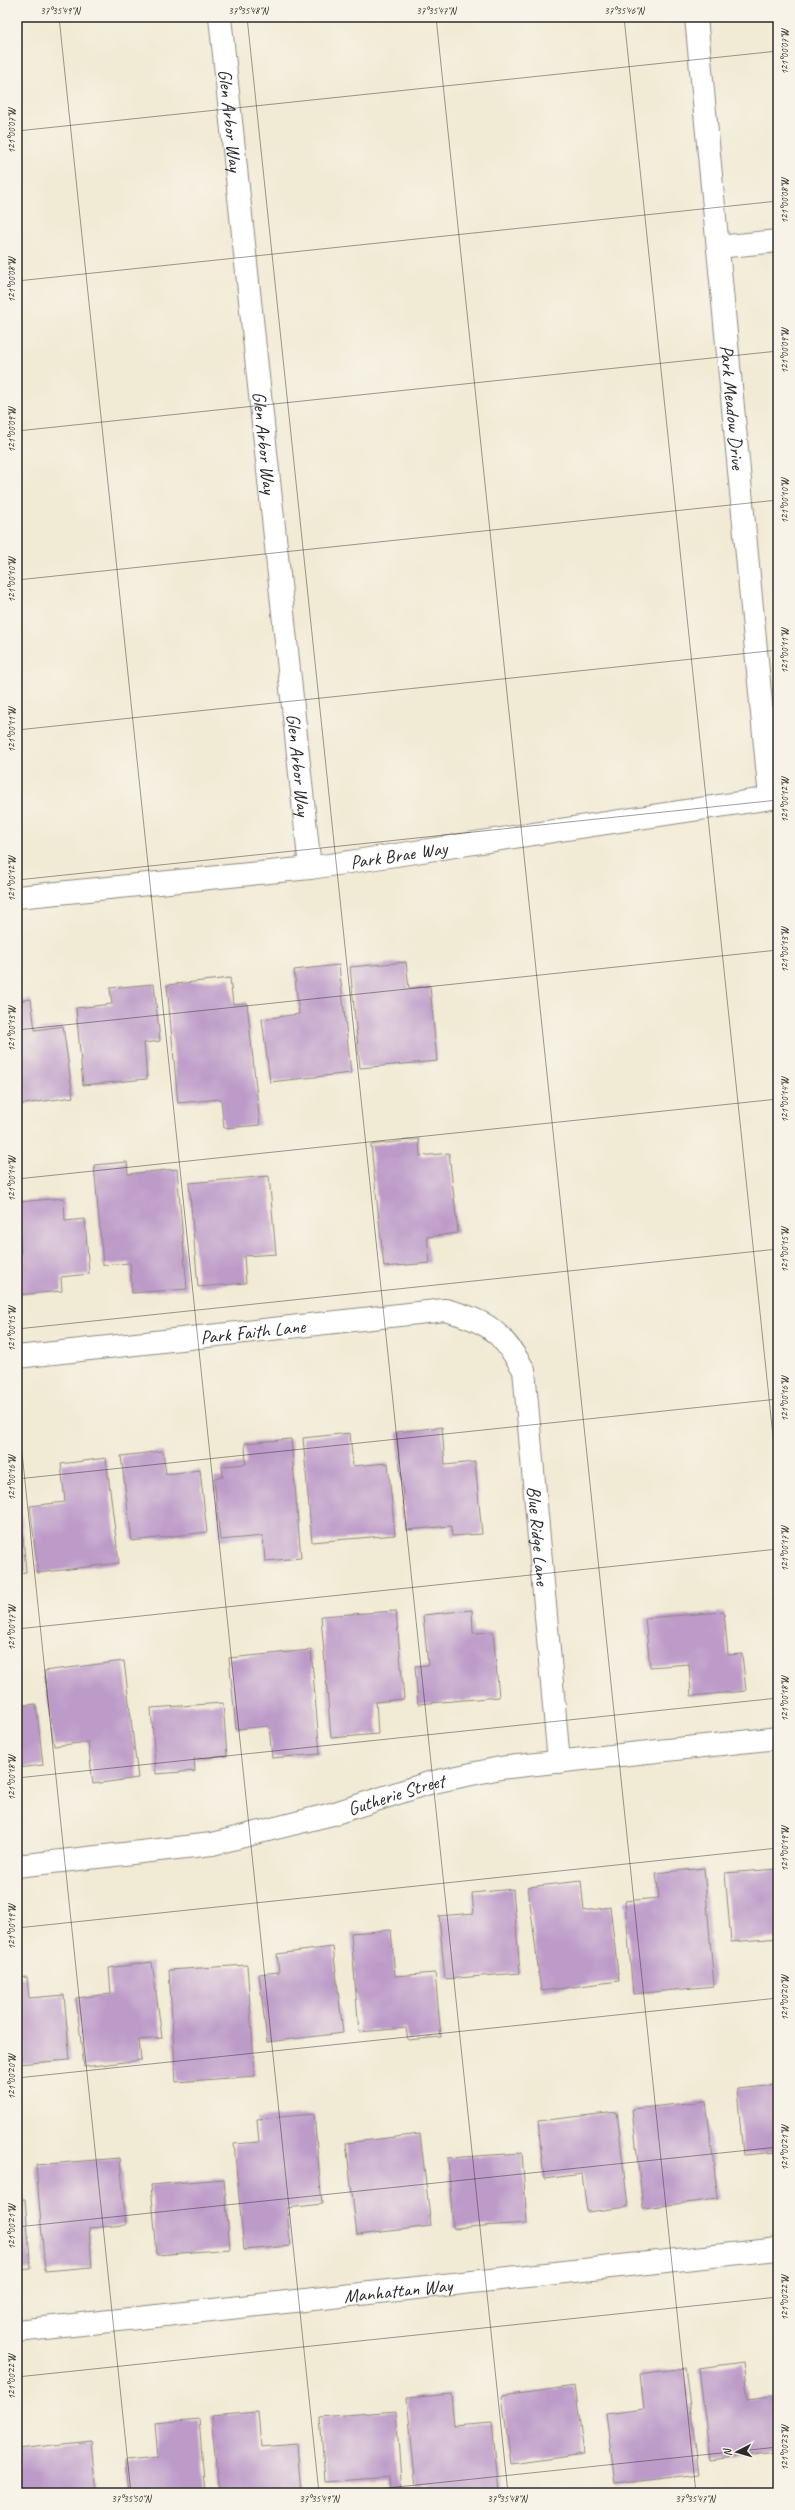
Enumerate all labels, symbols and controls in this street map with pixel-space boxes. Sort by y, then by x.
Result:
text: 37°35'49"N [40,4,82,17]
text: 37°35'48"N [228,4,270,17]
text: 37°35'47"N [416,4,458,17]
text: 37°35'46"N [604,4,646,17]
text: 121°00'07"W [778,28,791,75]
street label: Glen Arbor Way [213,68,247,174]
text: 121°00'07"W [5,107,18,154]
text: 121°00'08"W [778,177,791,224]
text: 121°00'08"W [5,256,18,303]
text: 121°00'09"W [778,327,791,374]
street label: Park Meadow Drive [714,344,750,472]
street label: Glen Arbor Way [247,390,282,497]
text: 121°00'09"W [5,406,18,453]
text: 121°00'10"W [778,477,791,524]
text: 121°00'10"W [5,556,18,603]
text: 121°00'11"W [778,627,791,674]
text: 121°00'11"W [5,706,18,753]
street label: Glen Arbor Way [281,713,316,819]
text: 121°00'12"W [778,776,791,823]
street label: Park Brae Way [349,836,450,875]
text: 121°00'12"W [5,855,18,902]
text: 121°00'13"W [778,926,791,973]
text: 121°00'13"W [5,1005,18,1052]
text: 121°00'14"W [778,1076,791,1123]
text: 121°00'14"W [5,1155,18,1202]
text: 121°00'15"W [778,1226,791,1273]
text: 121°00'15"W [5,1305,18,1352]
street label: Park Faith Lane [199,1314,308,1350]
text: 121°00'16"W [778,1375,791,1422]
text: 121°00'16"W [5,1454,18,1501]
street label: Blue Ridge Lane [521,1485,554,1588]
text: 121°00'17"W [778,1525,791,1572]
text: 121°00'17"W [5,1604,18,1651]
text: 121°00'18"W [778,1675,791,1722]
text: 121°00'18"W [5,1754,18,1801]
street label: Gutherie Street [345,1769,449,1821]
text: 121°00'19"W [778,1825,791,1872]
text: 121°00'19"W [5,1903,18,1950]
text: 121°00'20"W [778,1974,791,2021]
text: 121°00'20"W [5,2053,18,2100]
text: 121°00'21"W [778,2124,791,2171]
text: 121°00'21"W [5,2203,18,2250]
street label: Manhattan Way [342,2273,455,2309]
text: 121°00'22"W [778,2274,791,2321]
text: 121°00'22"W [5,2353,18,2400]
text: 121°00'23"W [778,2424,791,2471]
north arrow [717,2432,757,2472]
text: N [720,2447,734,2457]
text: 37°35'50"N [111,2492,153,2505]
text: 37°35'49"N [299,2492,341,2505]
text: 37°35'48"N [487,2492,529,2505]
text: 37°35'47"N [675,2492,717,2505]

